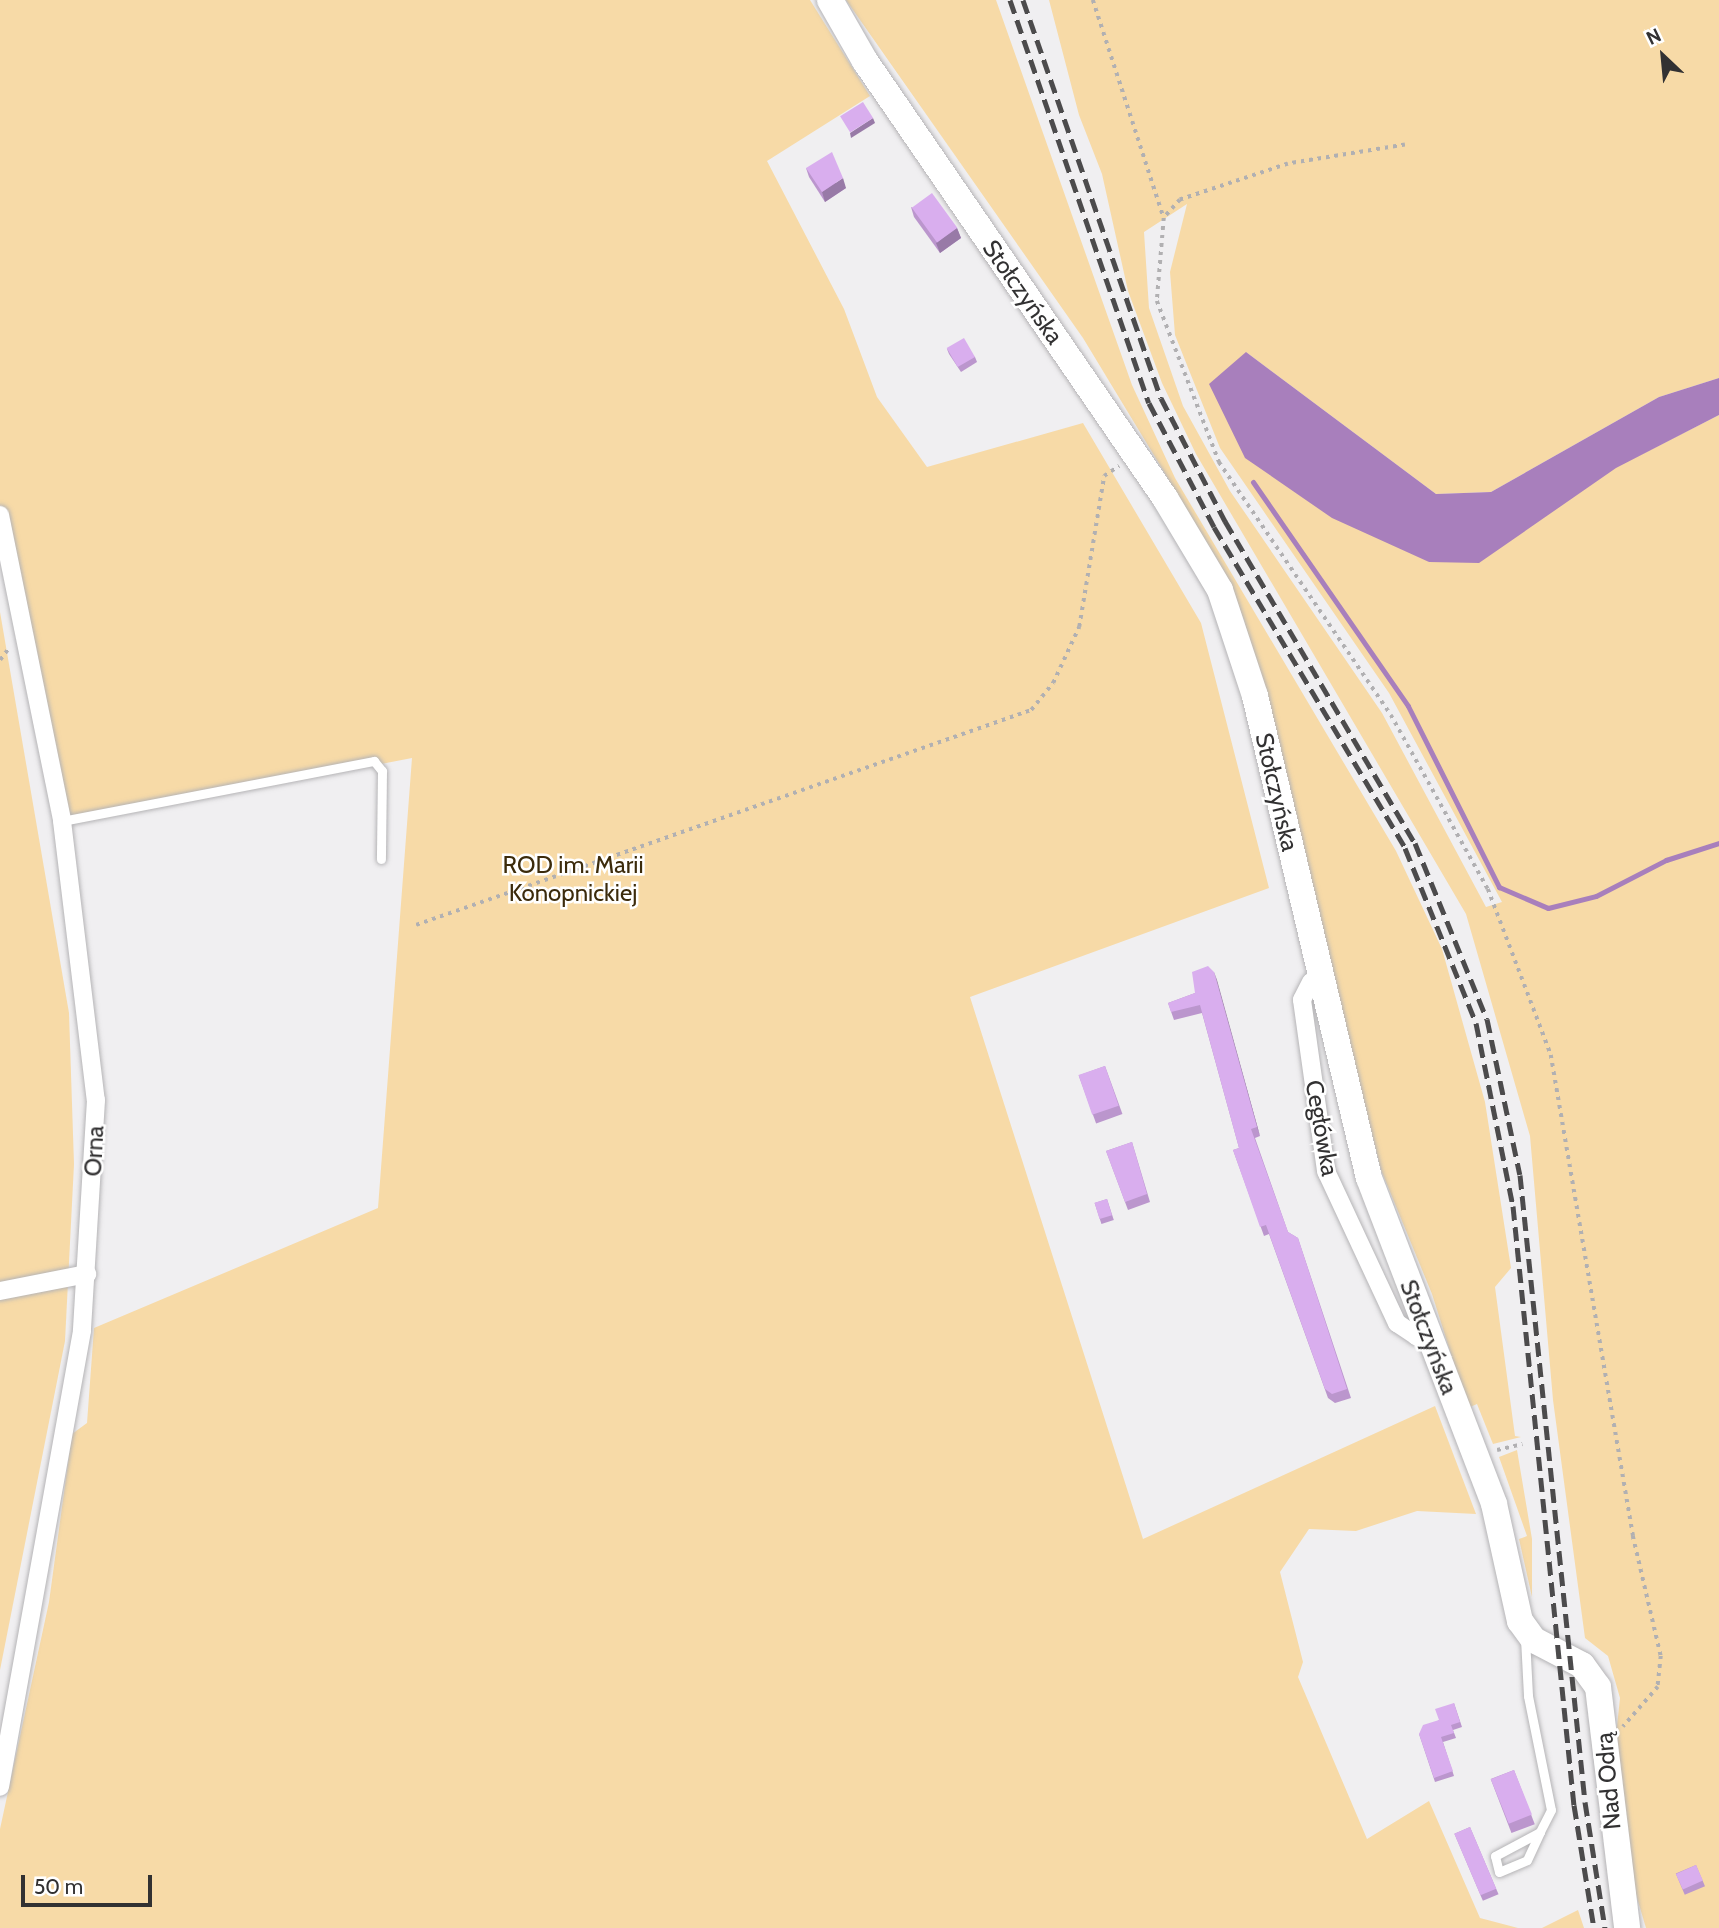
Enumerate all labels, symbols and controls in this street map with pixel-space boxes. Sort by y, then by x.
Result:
north arrow [1628,21,1698,91]
text: N [1642,23,1665,50]
street label: Stołczyńska [977,234,1069,350]
street label: Stołczyńska [1249,730,1305,854]
park label: ROD im. Marii Konopnickiej [503,851,643,907]
street label: Cegłówka [1299,1078,1345,1178]
street label: Orna [78,1125,110,1177]
street label: Stołczyńska [1394,1276,1464,1398]
street label: Nad Odrą [1589,1731,1627,1831]
scale bar [24,1862,156,1906]
text: 50 m [34,1874,83,1899]

